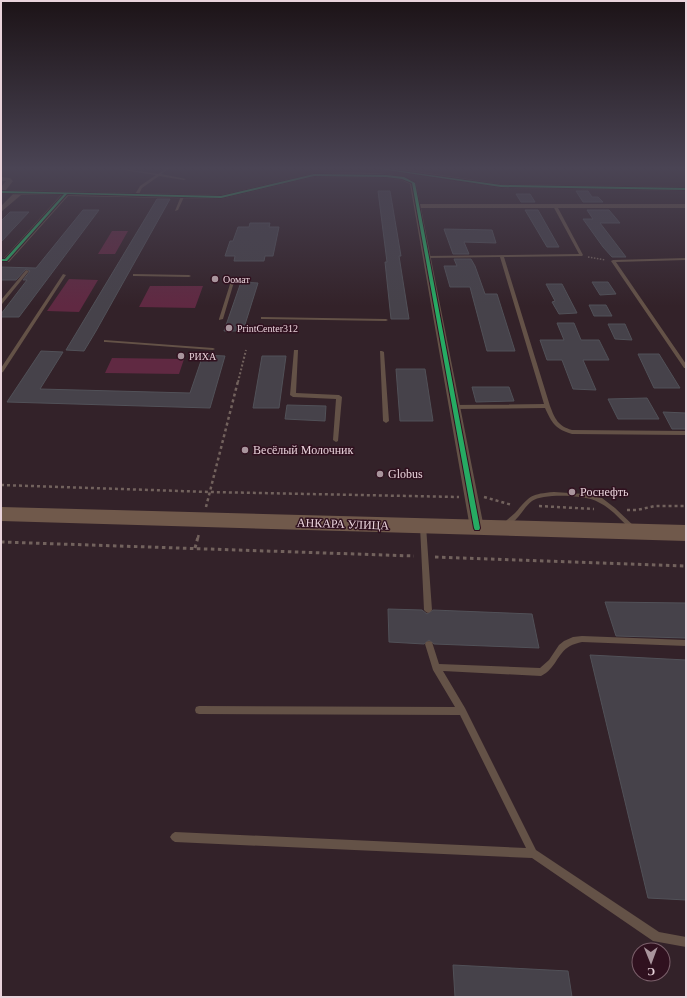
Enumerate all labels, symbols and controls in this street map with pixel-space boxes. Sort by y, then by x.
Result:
marker: Оомат [210,274,220,284]
place label: Оомат [223,274,250,285]
marker: PrintCenter312 [224,323,234,333]
place label: PrintCenter312 [237,323,298,334]
marker: РИХА [176,351,186,361]
place label: РИХА [189,351,217,362]
place label: Весёлый Молочник [253,443,354,457]
marker: Весёлый Молочник [240,445,250,455]
place label: Globus [388,467,423,481]
marker: Globus [375,469,385,479]
place label: Роснефть [580,485,629,499]
marker: Роснефть [567,487,577,497]
street label: АНКАРА УЛИЦА [297,515,390,533]
north arrow [631,942,671,982]
text: С [647,966,655,978]

